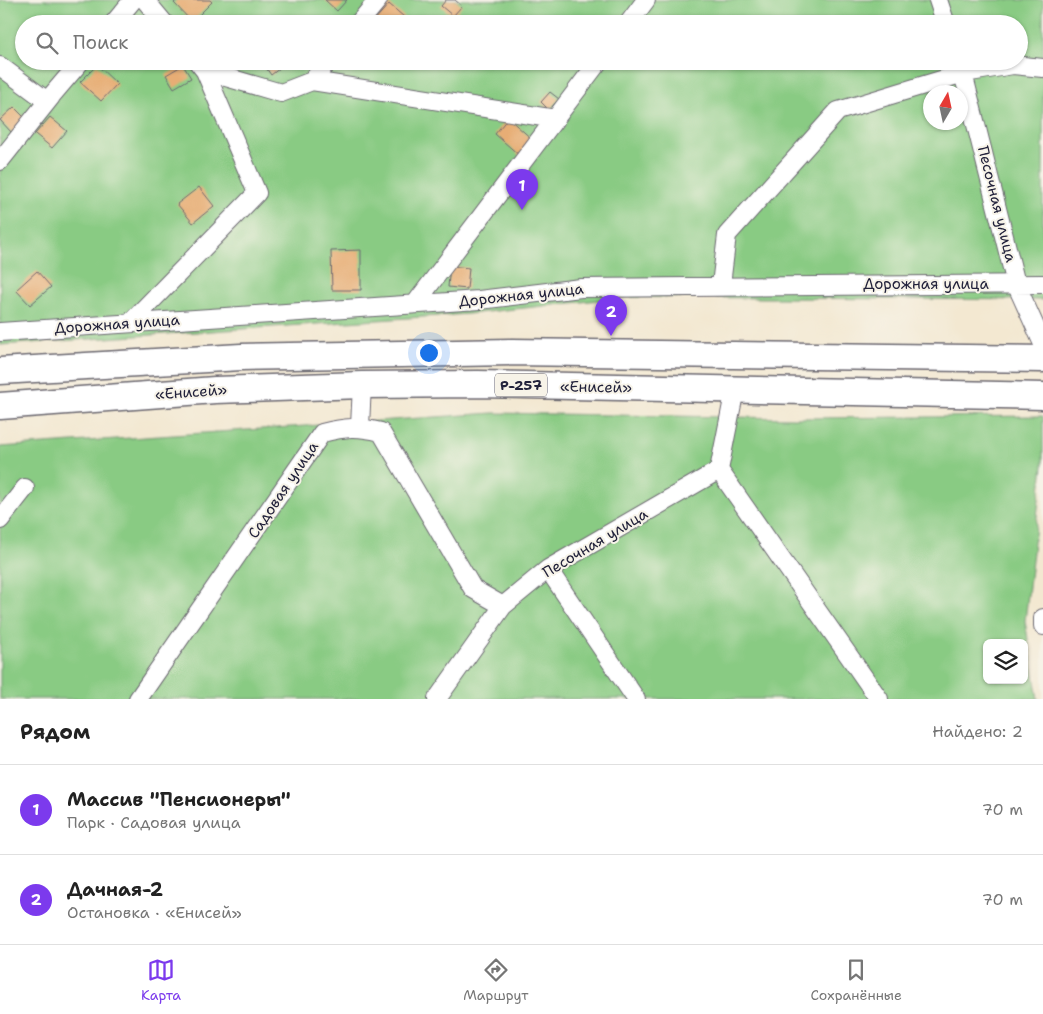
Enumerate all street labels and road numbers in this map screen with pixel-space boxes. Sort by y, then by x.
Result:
street label: Песочная улица [973,144,1021,265]
street label: Дорожная улица [863,274,989,294]
street label: Дорожная улица [458,278,585,312]
street label: Дорожная улица [54,310,181,338]
road number: Р-257 [495,374,547,396]
street label: «Енисей» [560,376,632,398]
street label: «Енисей» [155,380,227,404]
street label: Садовая улица [243,437,323,542]
street label: Песочная улица [539,503,652,582]

